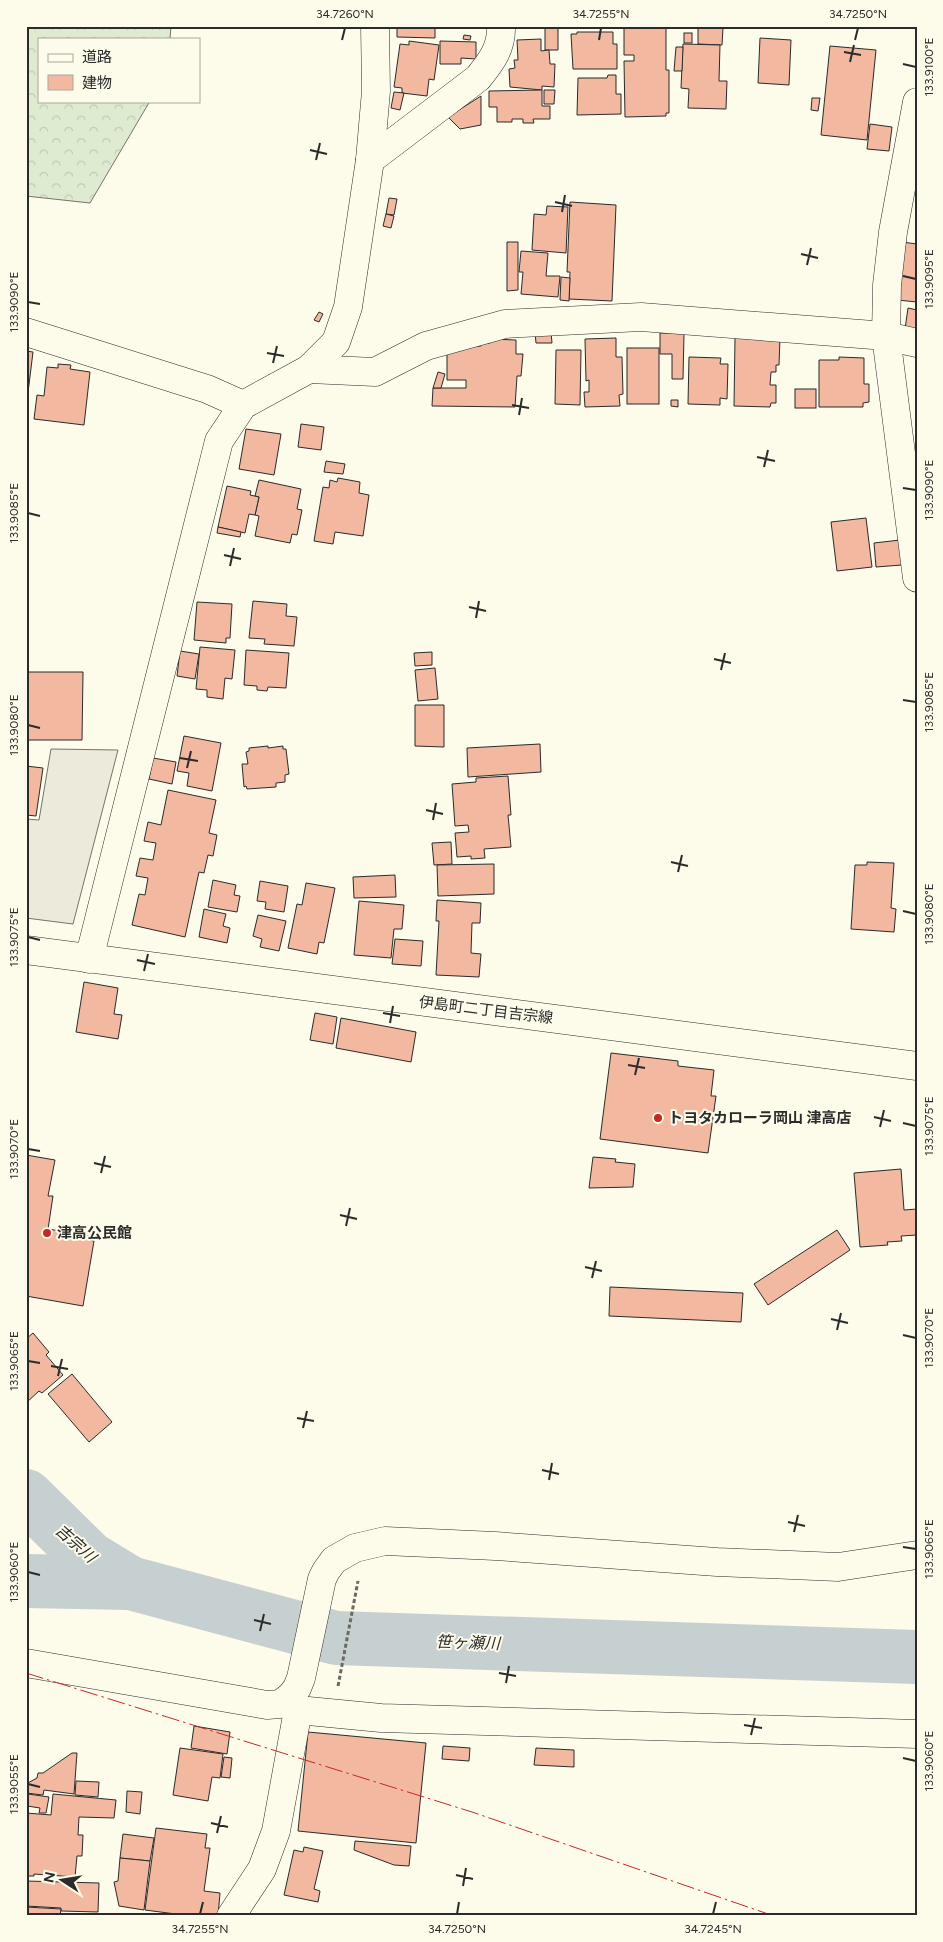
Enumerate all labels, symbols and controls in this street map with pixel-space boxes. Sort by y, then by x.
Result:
text: 34.7260°N [316,7,374,21]
text: 34.7255°N [572,7,630,21]
text: 34.7250°N [829,7,887,21]
text: 133.9100°E [922,37,936,97]
legend [38,38,200,102]
text: 道路 [82,48,112,66]
text: 建物 [82,74,112,92]
text: 133.9095°E [922,249,936,309]
text: 133.9090°E [7,271,21,333]
text: 133.9090°E [922,459,936,521]
text: 133.9085°E [7,483,21,543]
text: 133.9085°E [922,672,936,732]
text: 133.9080°E [7,694,21,756]
text: 133.9080°E [922,883,936,945]
text: 133.9075°E [7,907,21,967]
street label: 伊島町二丁目吉宗線 [418,993,554,1027]
text: 133.9075°E [922,1096,936,1156]
place label: トヨタカローラ岡山 津高店 [668,1109,852,1127]
marker: トヨタカローラ岡山 津高店 [652,1112,664,1124]
text: 133.9070°E [7,1119,21,1179]
place label: 津高公民館 [57,1224,132,1242]
marker: 津高公民館 [41,1227,53,1239]
text: 133.9070°E [922,1308,936,1368]
text: 133.9065°E [7,1331,21,1391]
text: 133.9065°E [922,1519,936,1579]
water label: 吉宗川 [51,1520,101,1568]
text: 133.9060°E [7,1541,21,1603]
water label: 笹ヶ瀬川 [436,1632,502,1653]
text: 133.9060°E [922,1730,936,1792]
text: 133.9055°E [7,1754,21,1814]
north arrow [38,1854,88,1904]
text: N [40,1870,59,1884]
text: 34.7255°N [171,1922,229,1936]
text: 34.7250°N [428,1922,486,1936]
text: 34.7245°N [684,1922,742,1936]

